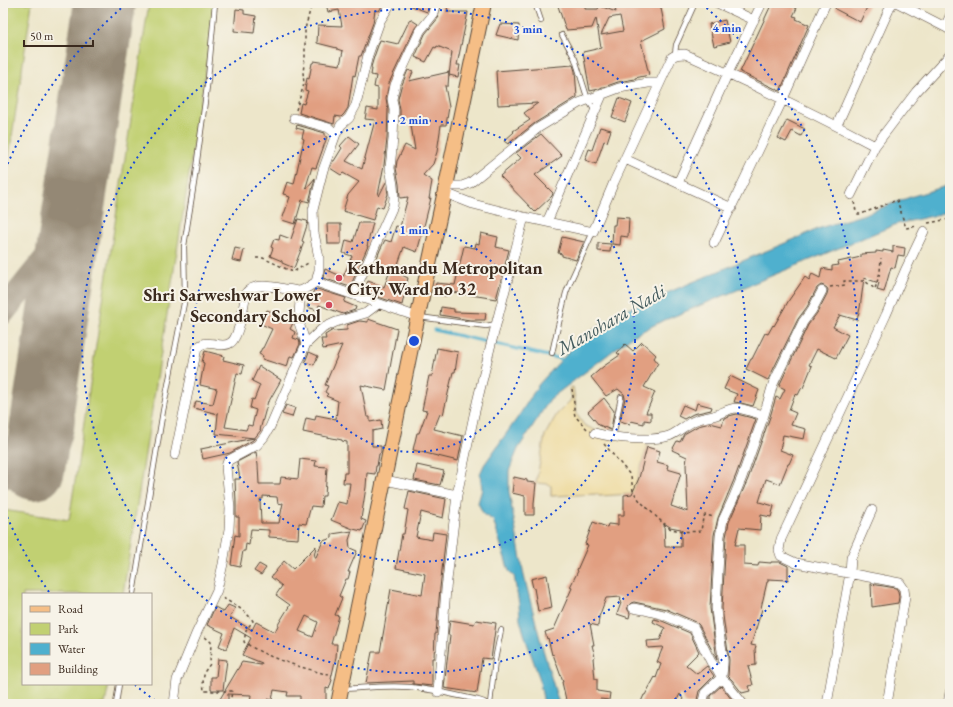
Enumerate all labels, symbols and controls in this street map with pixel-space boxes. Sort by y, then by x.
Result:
text: 4 min [712,20,742,36]
text: 3 min [513,21,543,37]
scale bar [24,22,93,48]
text: 50 m [30,28,54,44]
text: 2 min [399,112,429,128]
text: 1 min [399,222,429,238]
place label: Kathmandu Metropolitan City. Ward no 32 [347,256,543,300]
marker: Kathmandu Metropolitan City. Ward no 32 [334,273,344,283]
water label: Manohara Nadi [551,277,671,361]
place label: Shri Sarweshwar Lower Secondary School [143,283,322,327]
marker: Shri Sarweshwar Lower Secondary School [324,300,334,310]
centre of rings [407,334,421,348]
legend [22,593,152,685]
text: Road [58,601,84,617]
text: Park [58,621,79,637]
text: Water [58,641,85,657]
text: Building [58,661,99,677]

